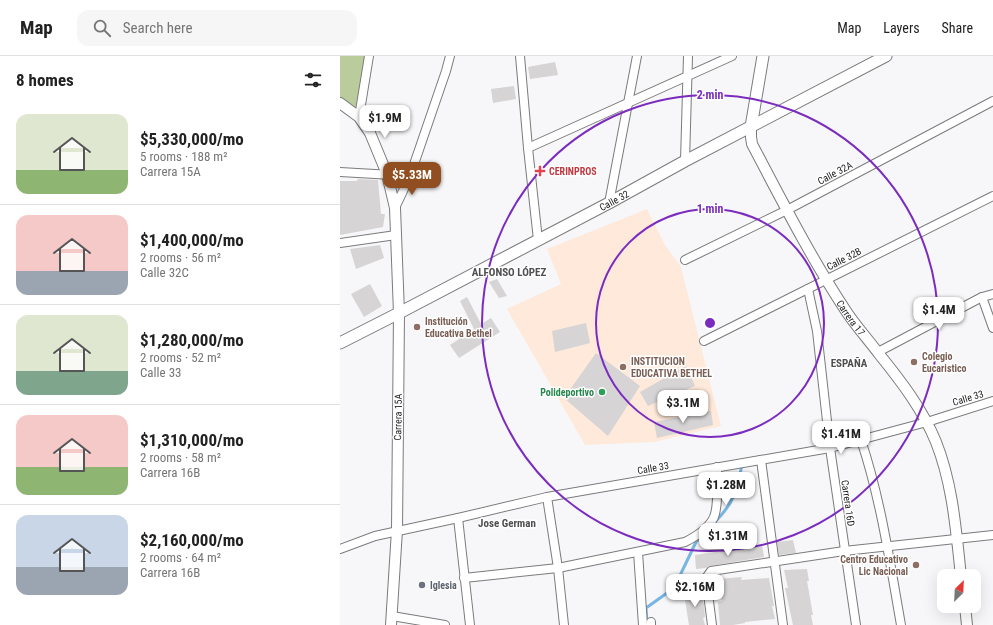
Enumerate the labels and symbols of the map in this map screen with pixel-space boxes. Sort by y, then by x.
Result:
text: 2 min [697,88,723,102]
pin: $1.9M [357,105,413,139]
street label: Calle 32A [816,159,854,187]
pin: $5.33M [379,162,445,196]
marker: CERINPROS [534,165,546,177]
place label: CERINPROS [549,166,597,177]
street label: Calle 32 [597,188,631,213]
text: 1 min [697,202,723,216]
street label: Calle 32B [825,246,863,272]
district label: ALFONSO LÓPEZ [472,266,546,279]
pin: $1.4M [911,297,967,331]
street label: Carrera 17 [835,298,867,337]
place label: Institución Educativa Bethel [425,316,492,339]
centre of rings [703,316,717,330]
marker: Institución Educativa Bethel [412,322,422,332]
place label: Colegio Eucaristico [922,351,967,374]
place label: INSTITUCION EDUCATIVA BETHEL [631,356,712,379]
district label: ESPAÑA [831,357,868,370]
marker: Colegio Eucaristico [909,357,919,367]
marker: INSTITUCION EDUCATIVA BETHEL [618,362,628,372]
place label: Polideportivo [540,387,594,398]
marker: Polideportivo [597,387,607,397]
street label: Calle 33 [951,388,985,408]
pin: $3.1M [655,390,711,424]
street label: Carrera 15A [392,393,404,440]
pin: $1.41M [808,421,874,455]
street label: Calle 33 [636,460,670,476]
pin: $1.28M [693,472,759,506]
street label: Carrera 16D [839,479,857,527]
district label: Jose German [478,517,536,530]
pin: $1.31M [695,523,761,557]
place label: Centro Educativo Lic Nacional [840,554,908,577]
marker: Centro Educativo Lic Nacional [911,560,921,570]
north arrow [937,569,981,613]
pin: $2.16M [662,574,728,608]
marker: Iglesia [417,580,427,590]
place label: Iglesia [430,580,457,591]

